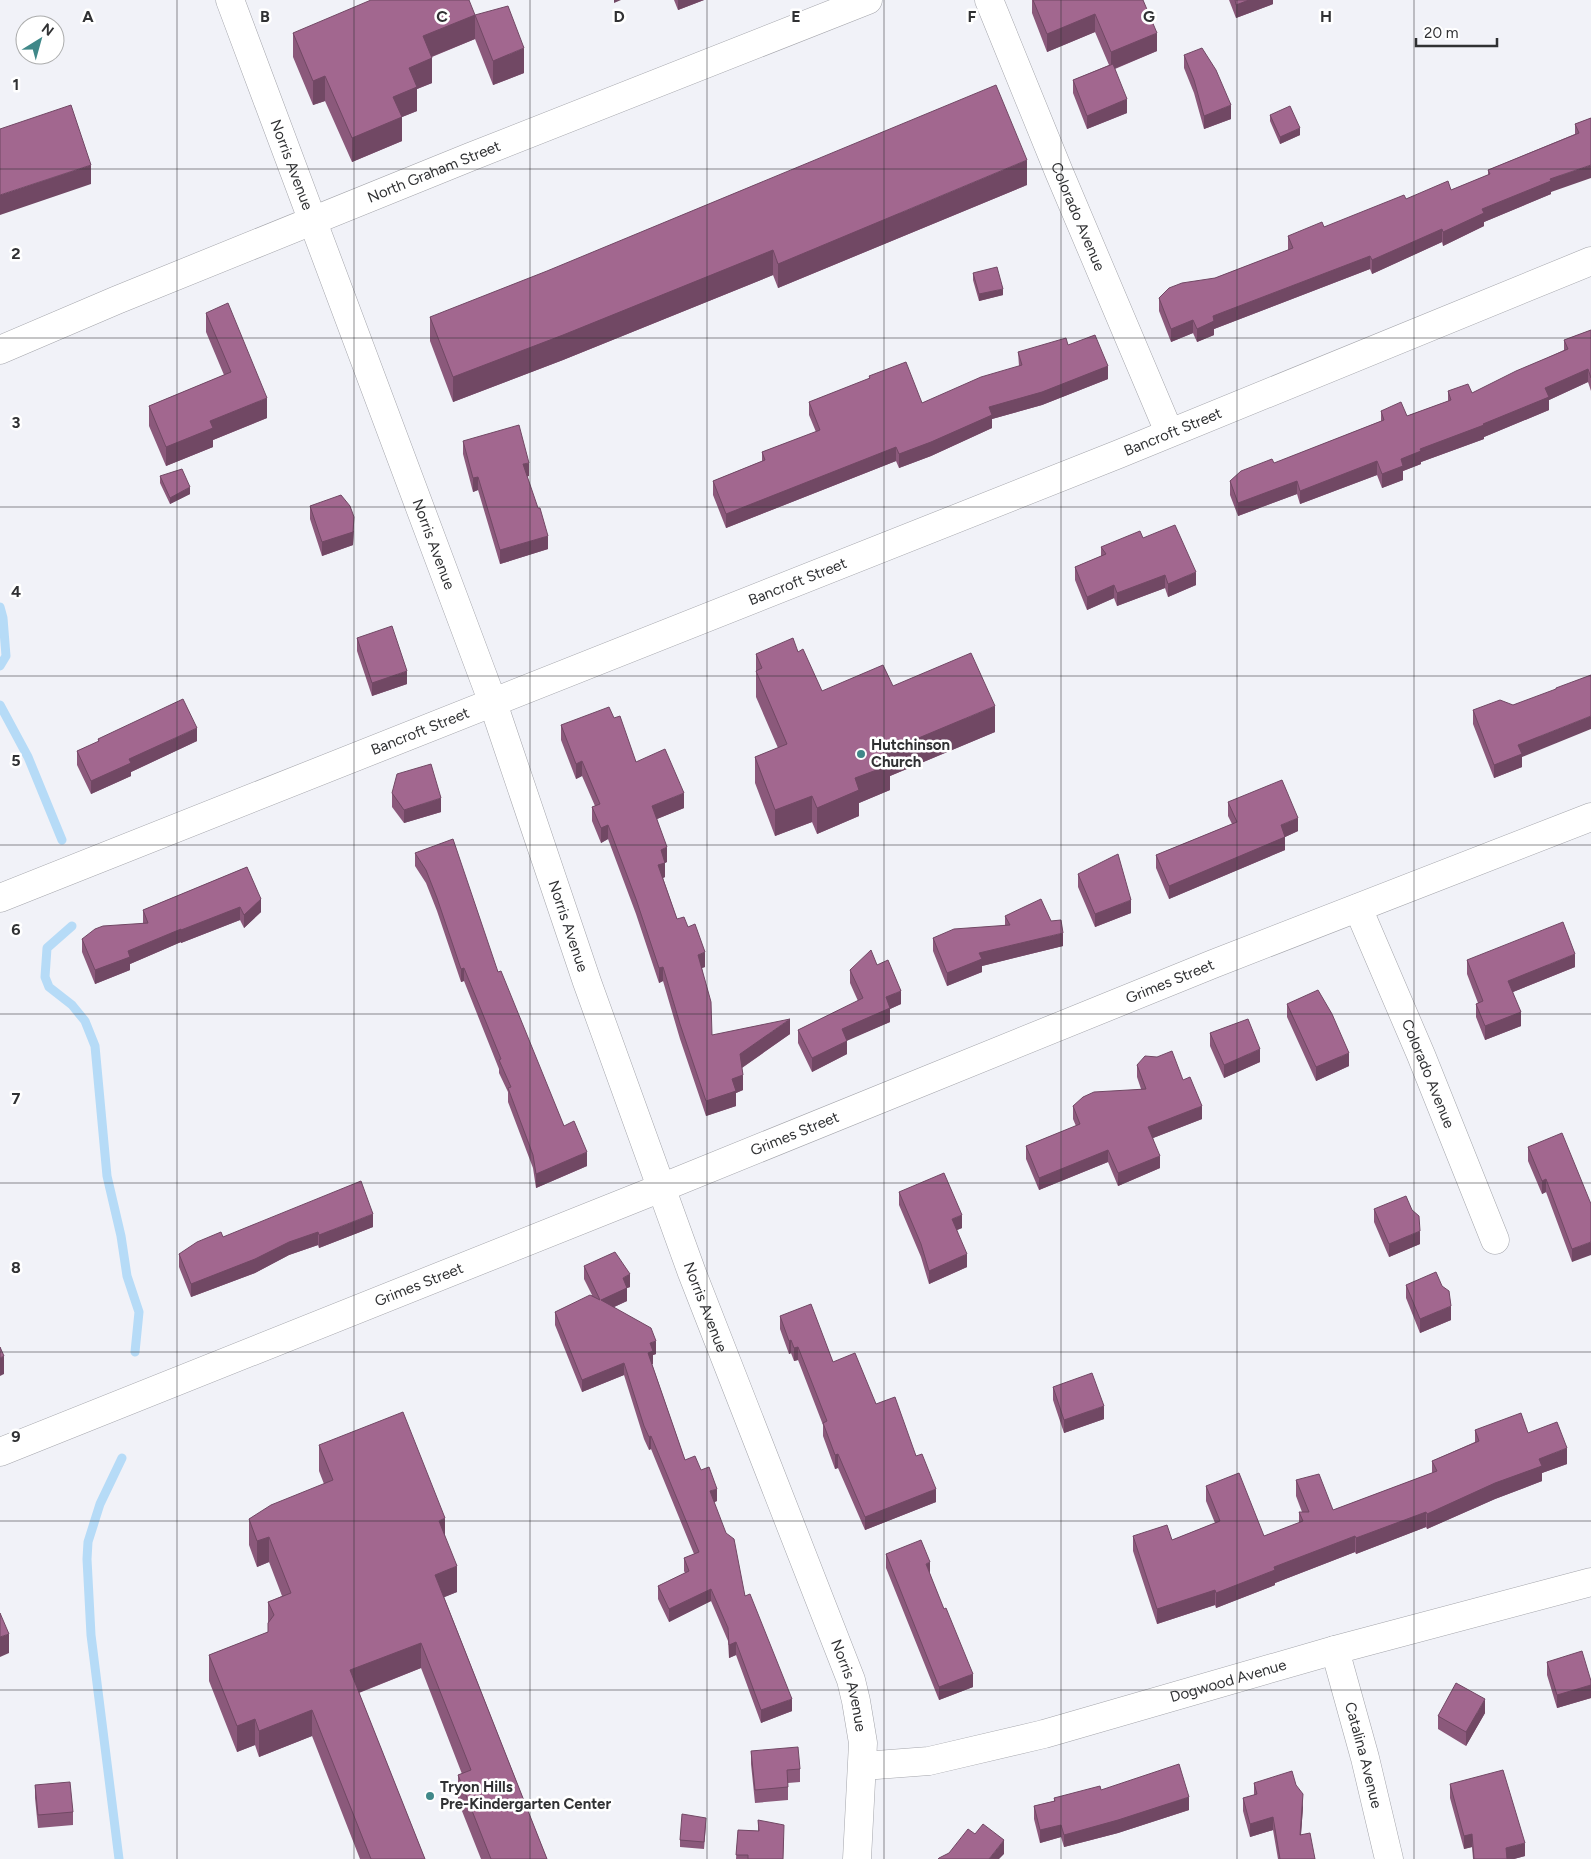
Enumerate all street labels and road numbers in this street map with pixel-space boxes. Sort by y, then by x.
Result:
street label: Norris Avenue [267,117,317,213]
street label: North Graham Street [365,137,503,207]
street label: Colorado Avenue [1047,159,1109,274]
street label: Bancroft Street [1121,404,1225,460]
street label: Norris Avenue [408,496,459,592]
street label: Bancroft Street [746,554,850,609]
street label: Bancroft Street [368,704,472,759]
street label: Norris Avenue [544,878,592,974]
street label: Grimes Street [1123,955,1217,1007]
street label: Colorado Avenue [1398,1016,1458,1131]
street label: Grimes Street [748,1108,842,1160]
street label: Grimes Street [372,1259,466,1310]
street label: Norris Avenue [680,1260,731,1355]
street label: Norris Avenue [827,1637,870,1733]
street label: Dogwood Avenue [1168,1656,1288,1706]
street label: Catalina Avenue [1341,1700,1386,1810]

